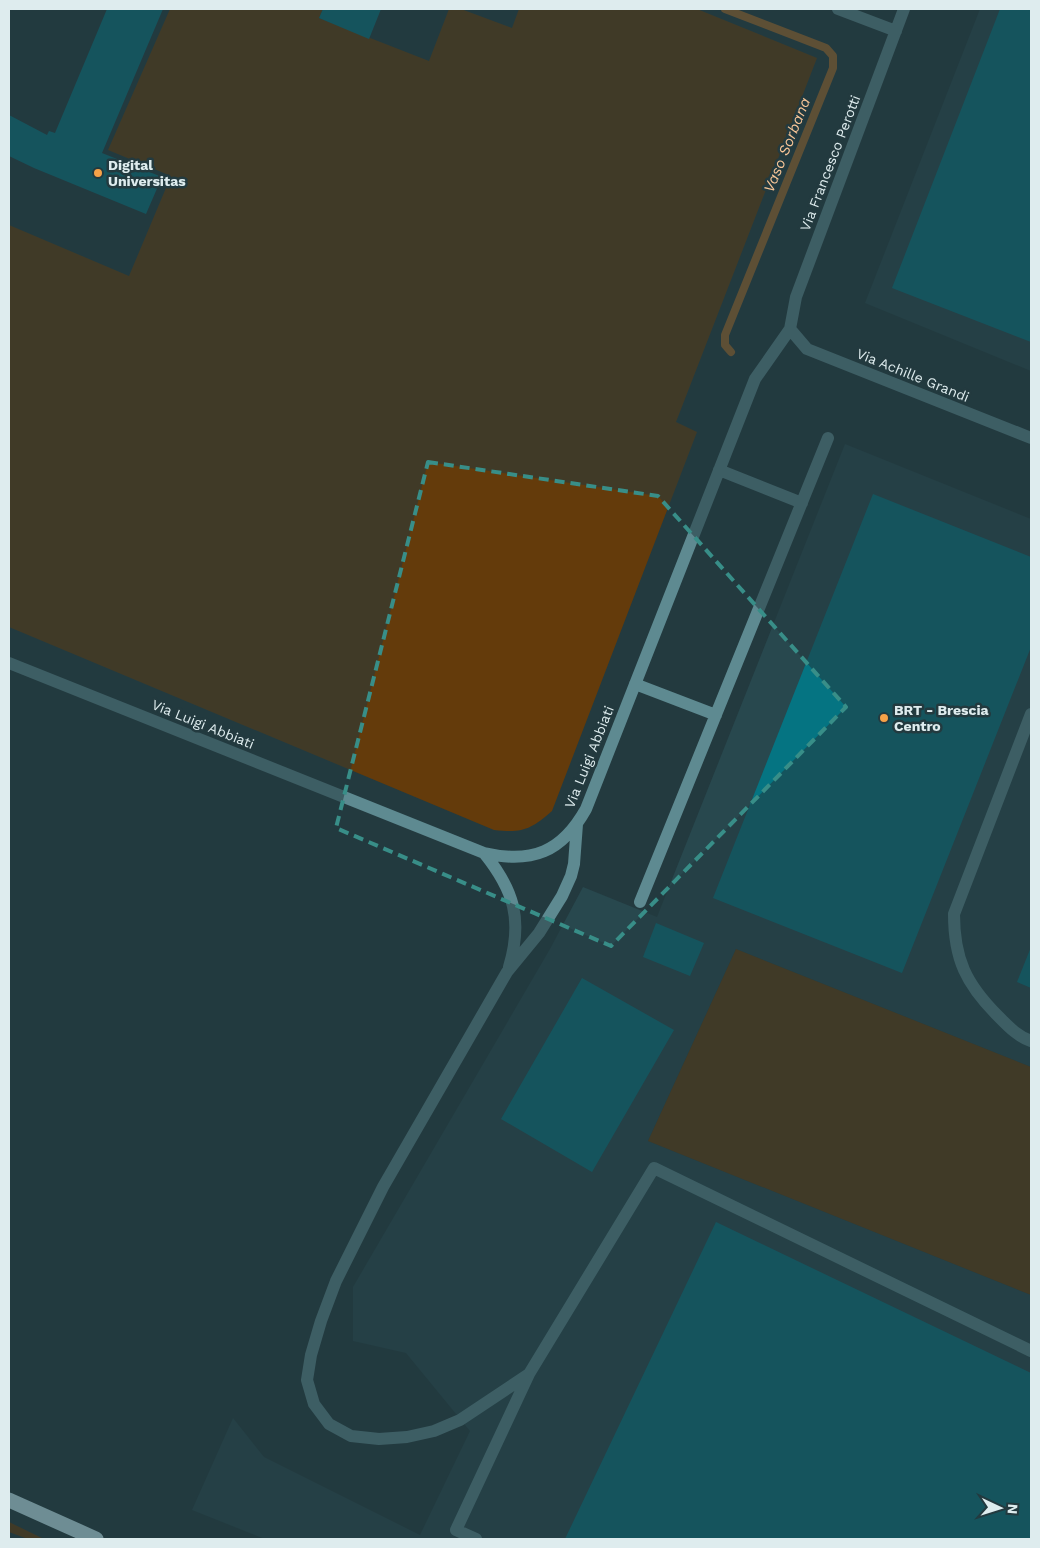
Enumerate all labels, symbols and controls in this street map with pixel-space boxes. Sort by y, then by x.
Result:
street label: Via Francesco Perotti [797,93,863,233]
water label: Vaso Sorbana [760,95,814,195]
place label: Digital Universitas [108,157,186,189]
marker: Digital Universitas [92,167,104,179]
street label: Via Achille Grandi [854,345,972,405]
street label: Via Luigi Abbiati [150,696,256,752]
place label: BRT - Brescia Centro [894,702,989,734]
street label: Via Luigi Abbiati [561,704,617,810]
marker: BRT - Brescia Centro [878,712,890,724]
north arrow [975,1483,1025,1533]
text: N [1005,1503,1021,1515]

